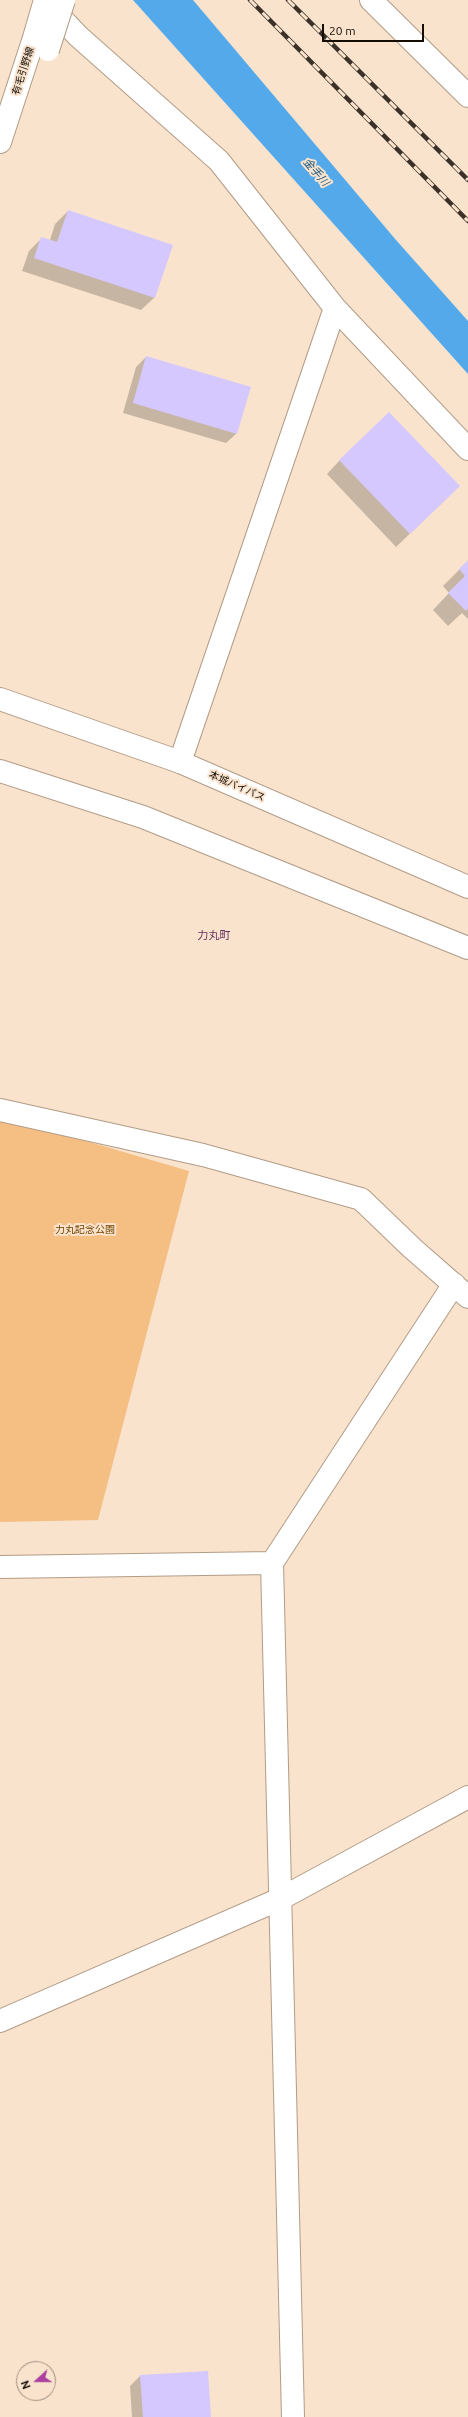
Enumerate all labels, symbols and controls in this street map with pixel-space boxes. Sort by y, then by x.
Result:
scale bar [324,16,426,42]
text: 20 m [329,24,356,37]
street label: 有毛引野線 [10,45,36,97]
water label: 金手川 [300,155,332,189]
street label: 本城バイパス [207,768,267,804]
district label: 力丸町 [198,928,230,942]
park label: 力丸記念公園 [55,1224,115,1236]
north arrow [16,2361,56,2401]
text: N [19,2379,33,2391]

